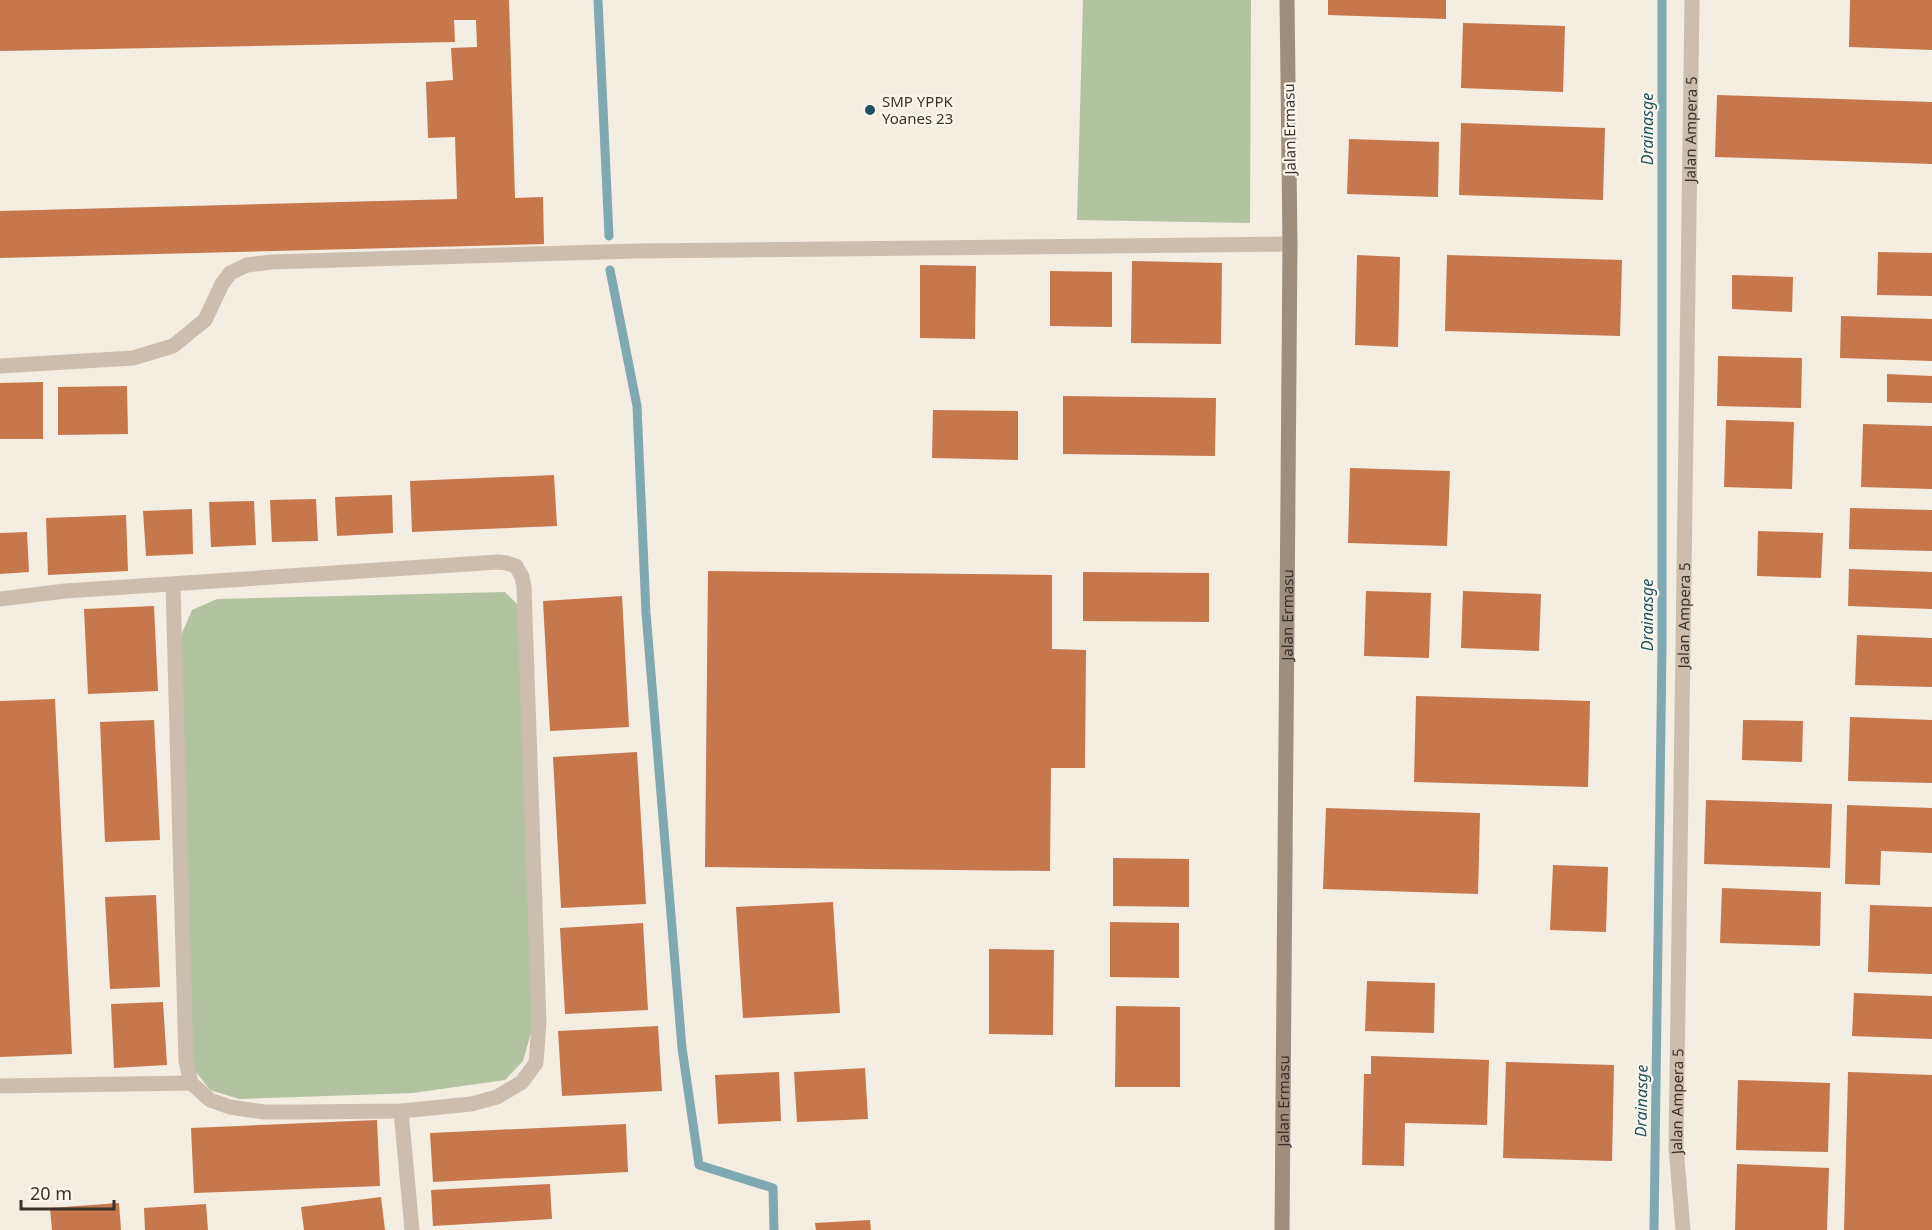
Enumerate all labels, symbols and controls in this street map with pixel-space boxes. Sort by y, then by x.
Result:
street label: Jalan Ampera 5 [1679,76,1701,185]
street label: Jalan Ermasu [1278,83,1300,177]
place label: SMP YPPK Yoanes 23 [882,91,953,128]
water label: Drainasge [1636,93,1658,165]
marker: SMP YPPK Yoanes 23 [863,103,877,117]
street label: Jalan Ampera 5 [1673,562,1694,671]
street label: Jalan Ermasu [1277,569,1297,663]
water label: Drainasge [1636,579,1658,651]
street label: Jalan Ampera 5 [1666,1048,1687,1157]
street label: Jalan Ermasu [1273,1055,1293,1149]
water label: Drainasge [1629,1065,1653,1137]
scale bar [21,1173,114,1211]
text: 20 m [30,1181,72,1205]

